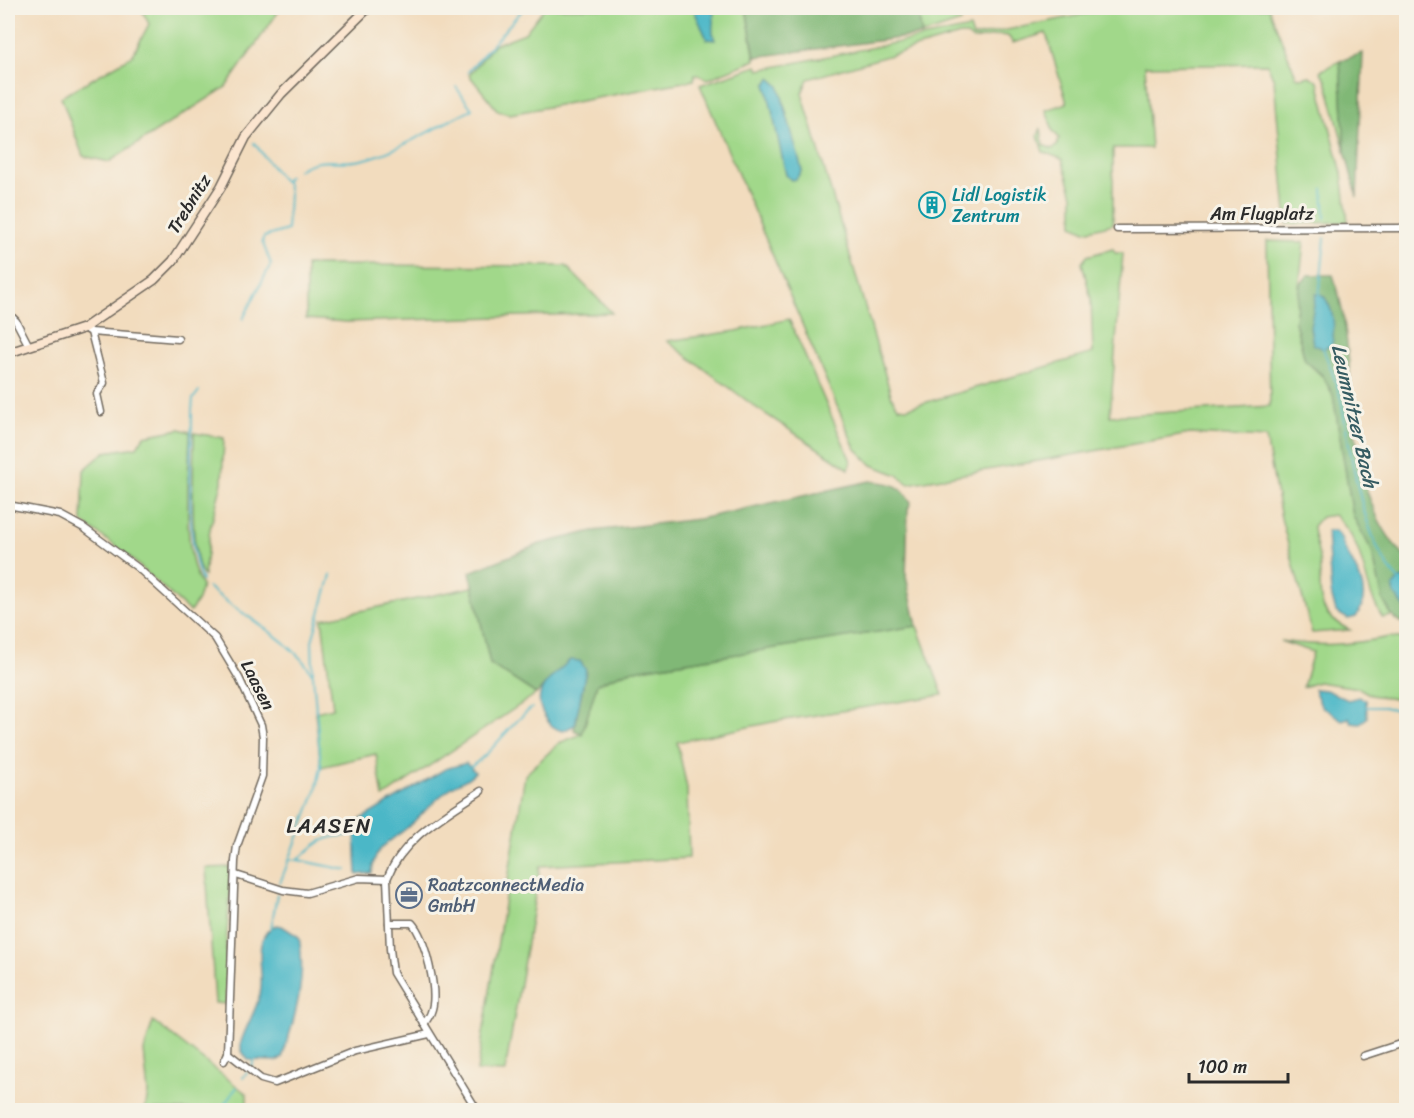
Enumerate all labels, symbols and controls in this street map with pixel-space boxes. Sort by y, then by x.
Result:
street label: Trebnitz [158,167,220,240]
place label: Lidl Logistik Zentrum [952,179,1047,232]
building icon: Lidl Logistik Zentrum [917,190,947,220]
street label: Am Flugplatz [1209,198,1314,230]
water label: Leumnitzer Bach [1321,341,1388,493]
street label: Laasen [232,654,284,716]
district label: LAASEN [286,807,372,845]
place label: RaatzconnectMedia GmbH [428,869,584,922]
office icon: RaatzconnectMedia GmbH [394,880,424,910]
scale bar [1189,1046,1288,1084]
text: 100 m [1198,1051,1247,1083]

